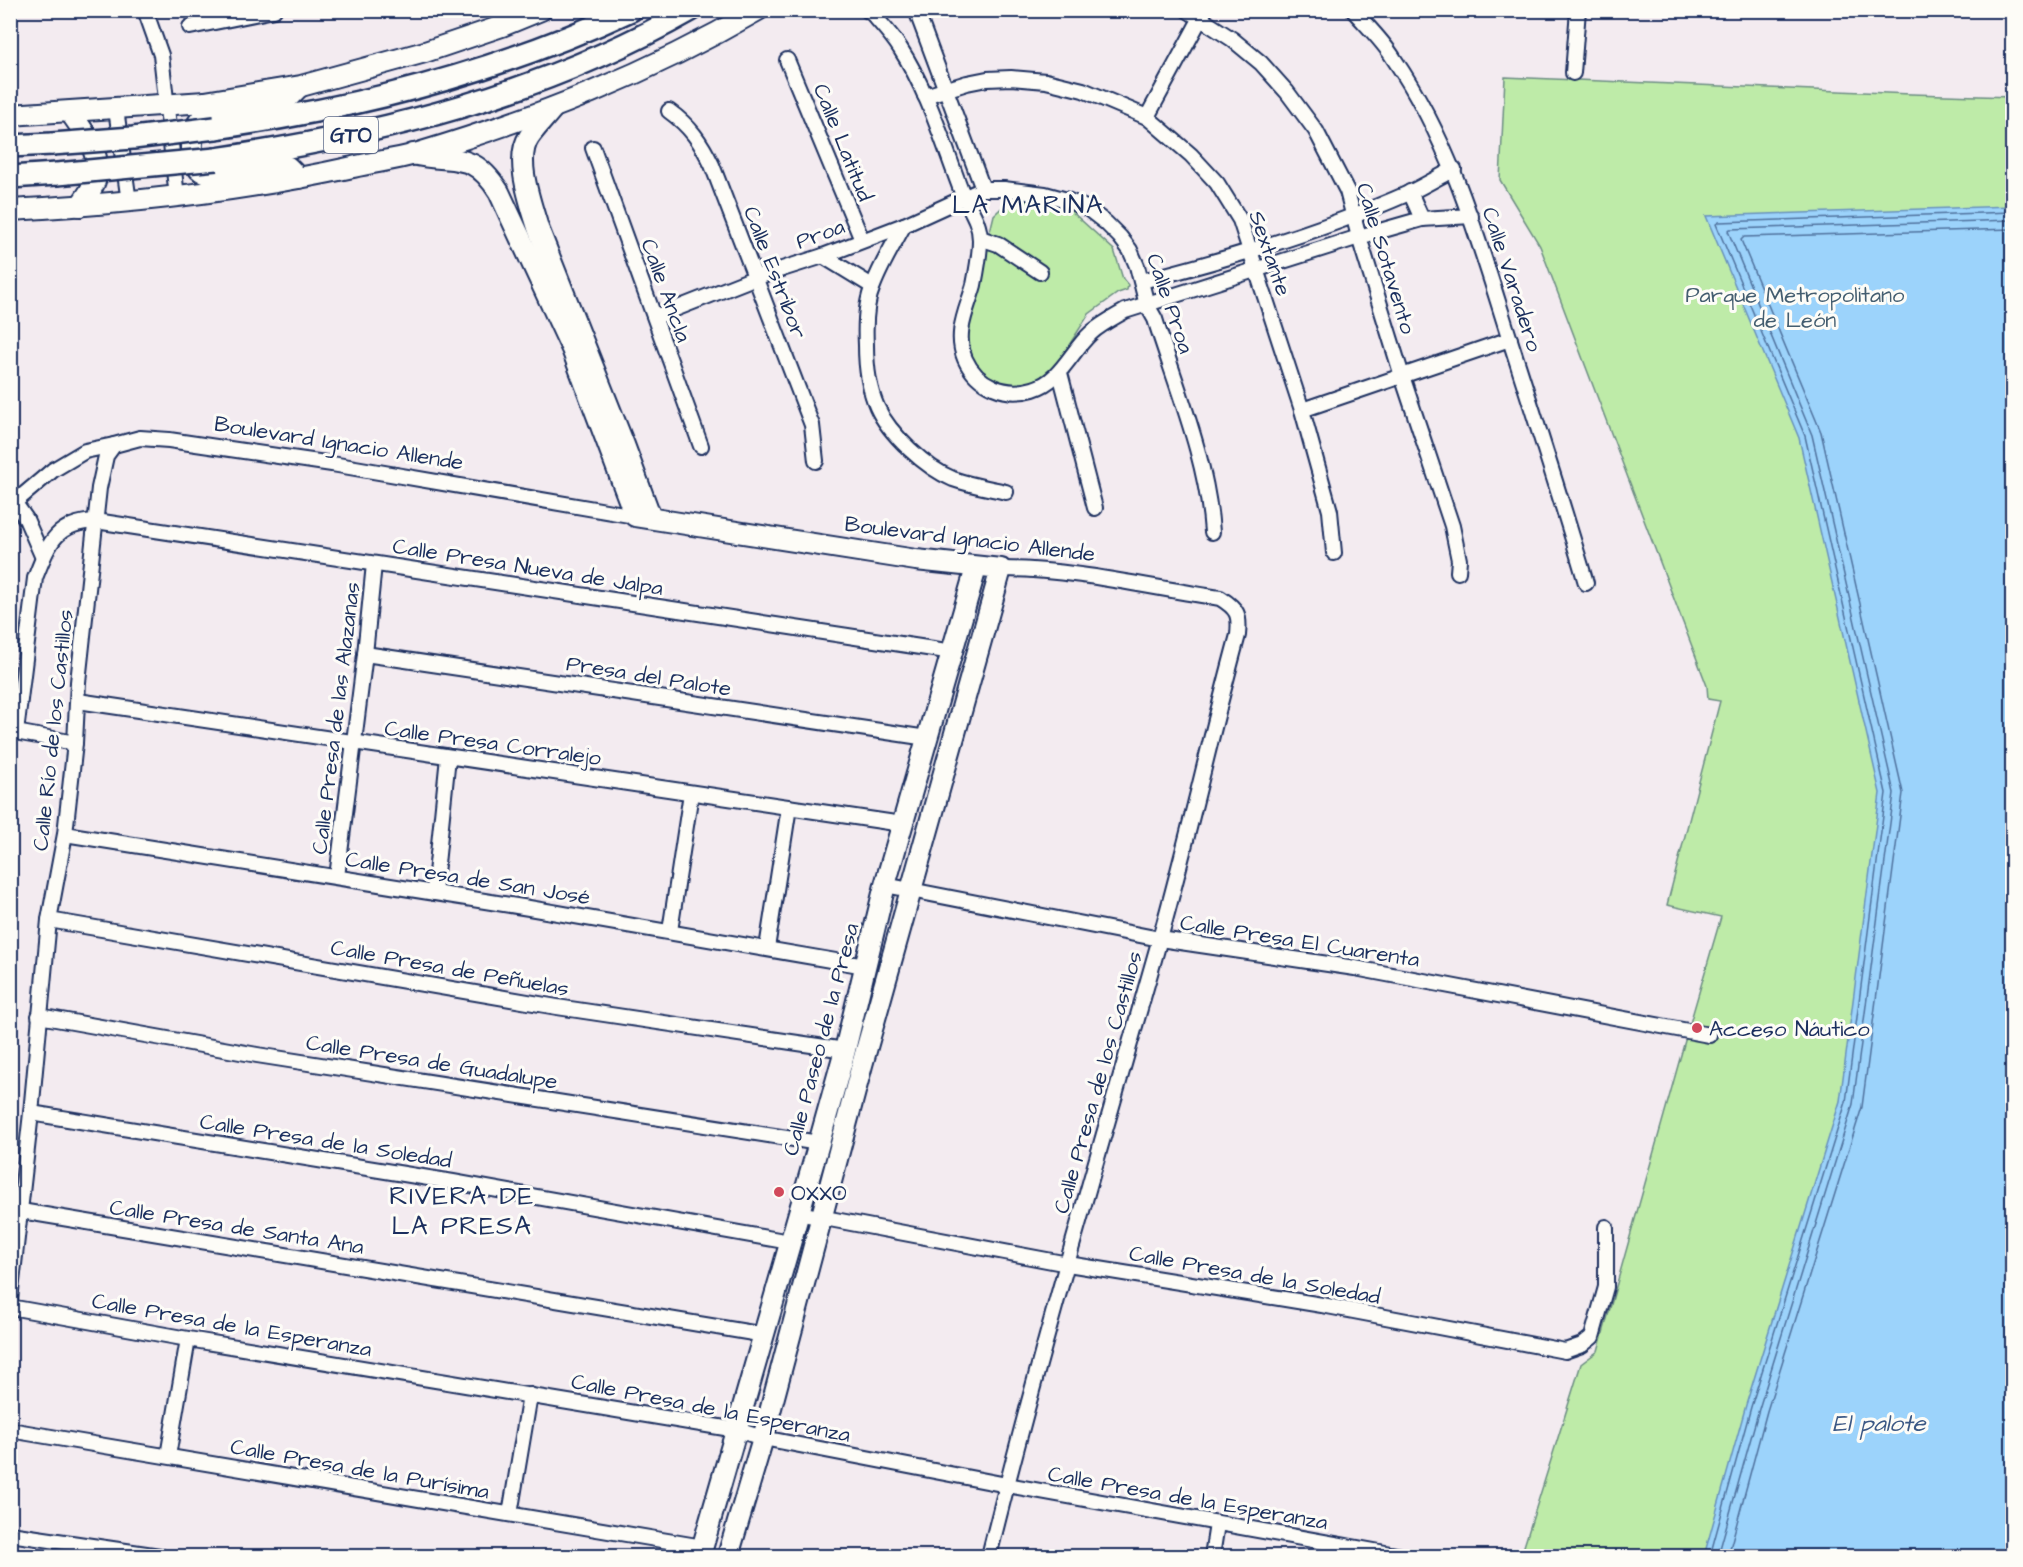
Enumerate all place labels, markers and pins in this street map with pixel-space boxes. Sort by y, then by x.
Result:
place label: Acceso Náutico [1709,1014,1870,1045]
marker: Acceso Náutico [1690,1021,1704,1035]
place label: OXXO [791,1178,847,1209]
marker: OXXO [772,1185,786,1199]

